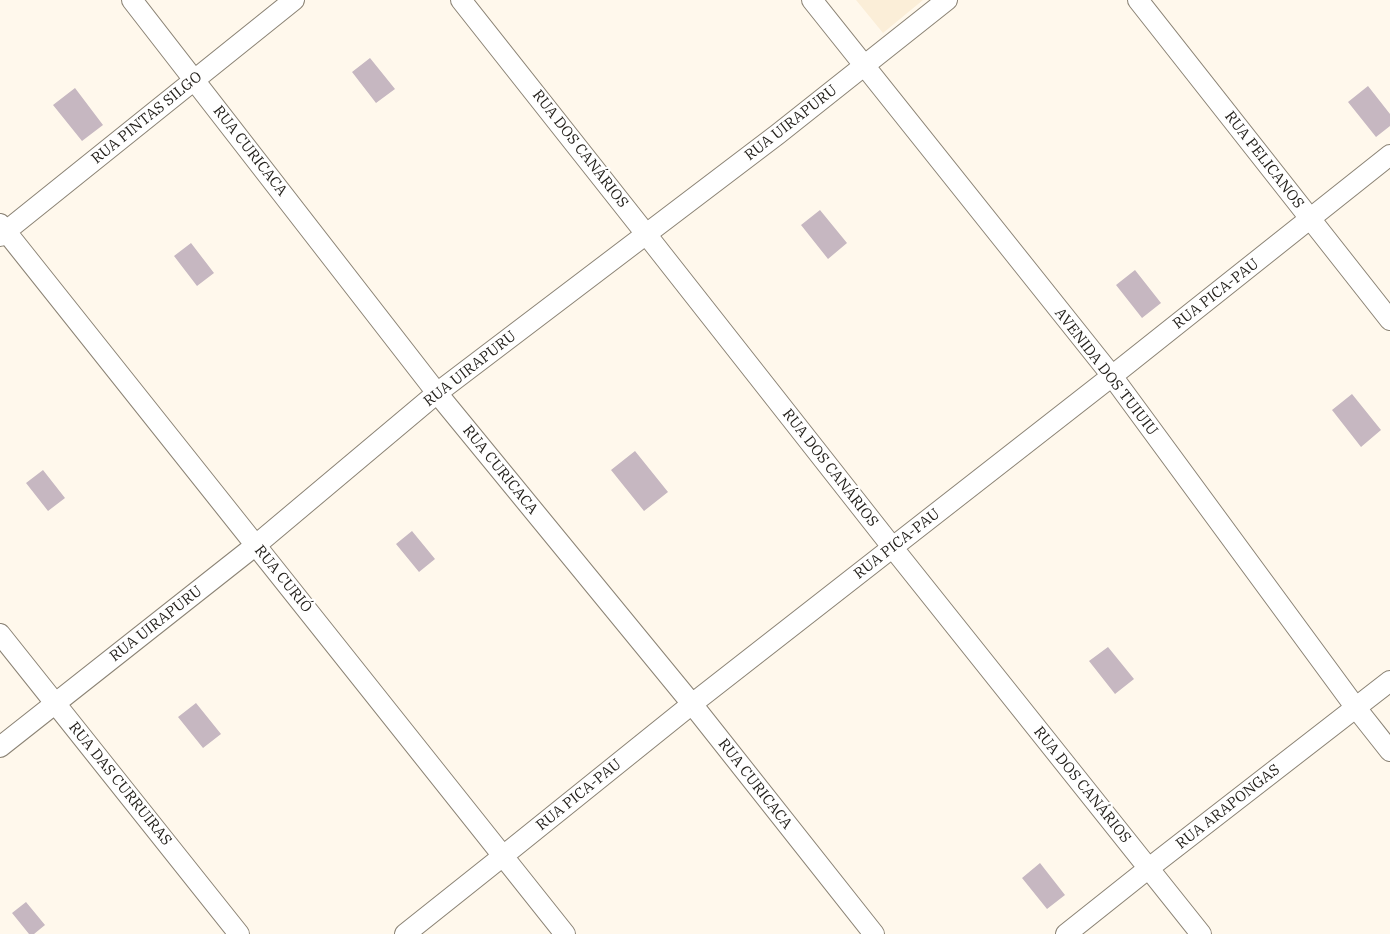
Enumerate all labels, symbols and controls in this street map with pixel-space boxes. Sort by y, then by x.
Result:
street label: RUA PINTAS SILGO [88,68,206,168]
street label: RUA UIRAPURU [741,81,841,165]
street label: RUA DOS CANÁRIOS [528,87,632,211]
street label: RUA CURICACA [209,102,291,200]
street label: RUA PELICANOS [1220,108,1308,212]
street label: RUA PICA-PAU [1170,255,1262,333]
street label: AVENIDA DOS TUIUIU [1051,305,1161,439]
street label: RUA UIRAPURU [420,327,520,411]
street label: RUA DOS CANÁRIOS [778,406,882,530]
street label: RUA CURICACA [459,422,541,518]
street label: RUA PICA-PAU [851,505,943,583]
street label: RUA CURIÓ [250,542,316,616]
street label: RUA UIRAPURU [106,582,206,666]
street label: RUA DAS CURRUIRAS [65,719,175,849]
street label: RUA DOS CANÁRIOS [1030,723,1134,847]
street label: RUA CURICACA [714,735,796,833]
street label: RUA PICA-PAU [533,755,625,835]
street label: RUA ARAPONGAS [1173,761,1283,853]

